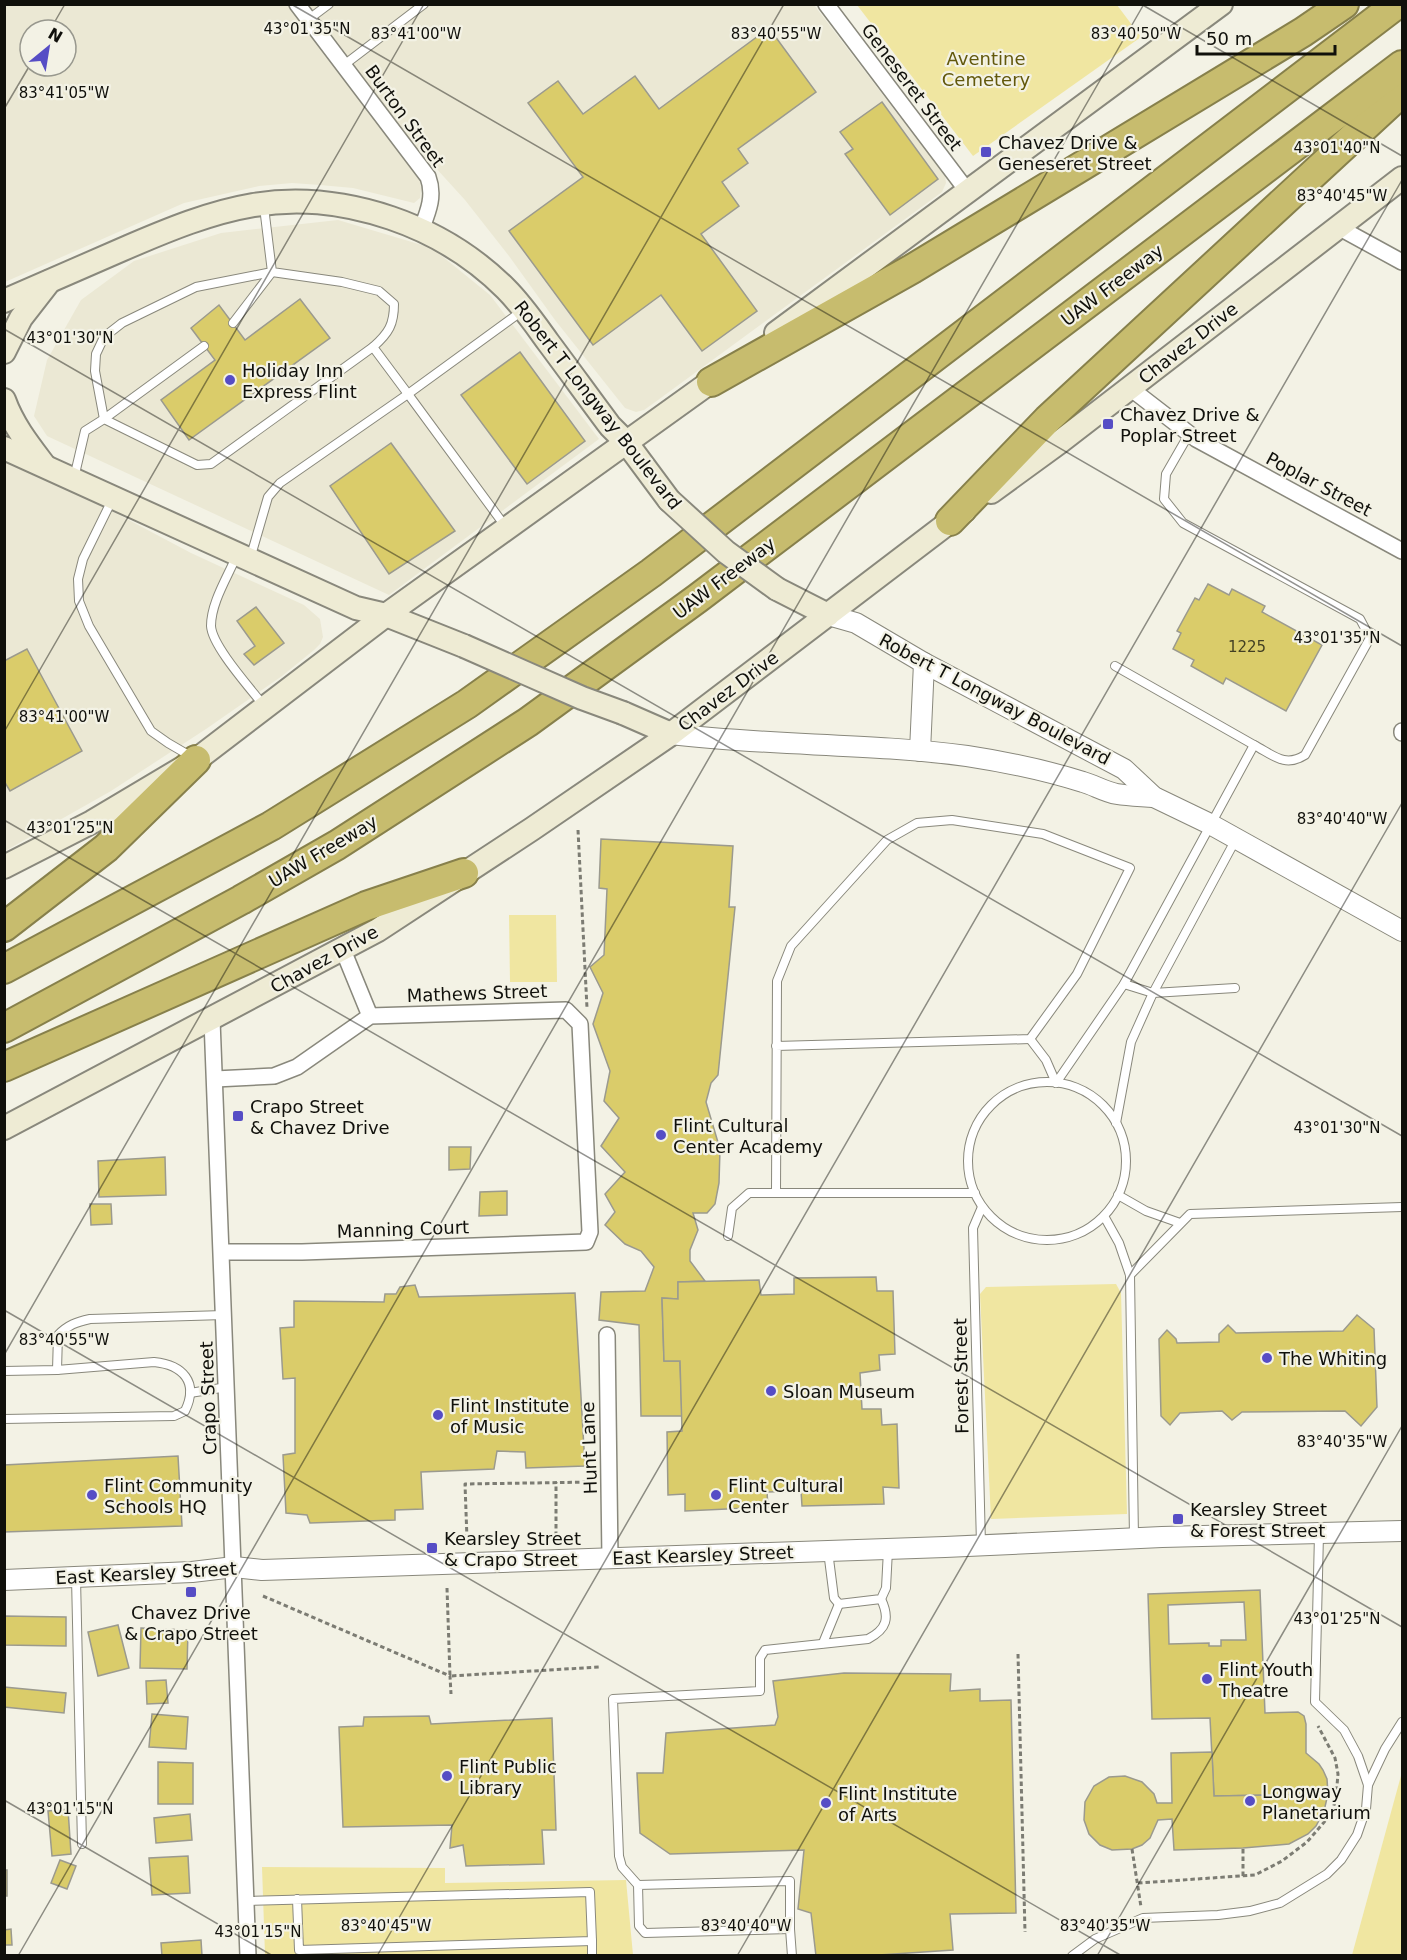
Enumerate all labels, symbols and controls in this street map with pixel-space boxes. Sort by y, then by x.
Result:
north arrow [18,18,78,78]
scale bar [1197,18,1335,56]
street label: Geneseret Street [857,19,967,155]
text: 43°01'35"N [263,20,351,38]
text: N [45,24,66,47]
text: 83°41'00"W [371,25,461,43]
text: 83°40'55"W [731,25,821,43]
text: 83°40'50"W [1091,25,1181,43]
text: 50 m [1206,28,1252,49]
park label: Aventine Cemetery [942,48,1031,90]
street label: Burton Street [361,61,449,171]
text: 83°41'05"W [19,84,109,102]
place label: Chavez Drive & Geneseret Street [998,132,1152,174]
text: 43°01'40"N [1293,139,1381,157]
marker: Chavez Drive & Geneseret Street [979,145,993,159]
text: 83°40'45"W [1297,187,1387,205]
street label: UAW Freeway [1057,240,1168,330]
street label: Robert T Longway Boulevard [510,297,686,513]
street label: Chavez Drive [1134,298,1242,388]
text: 43°01'30"N [26,329,114,347]
place label: Holiday Inn Express Flint [242,360,357,402]
marker: Holiday Inn Express Flint [223,373,237,387]
place label: Chavez Drive & Poplar Street [1120,404,1260,446]
marker: Chavez Drive & Poplar Street [1101,417,1115,431]
street label: Poplar Street [1263,447,1375,521]
street label: UAW Freeway [669,533,780,623]
street label: Robert T Longway Boulevard [876,629,1114,769]
text: 43°01'35"N [1293,629,1381,647]
house number: 1225 [1228,638,1266,656]
street label: Chavez Drive [674,647,782,735]
text: 83°41'00"W [19,708,109,726]
street label: UAW Freeway [265,810,381,892]
text: 83°40'40"W [1297,810,1387,828]
text: 43°01'25"N [26,819,114,837]
street label: Chavez Drive [266,921,382,997]
street label: Mathews Street [406,980,548,1006]
place label: Crapo Street & Chavez Drive [250,1096,390,1138]
marker: Crapo Street & Chavez Drive [231,1109,245,1123]
place label: Flint Cultural Center Academy [673,1115,823,1157]
text: 43°01'30"N [1293,1119,1381,1137]
marker: Flint Cultural Center Academy [654,1128,668,1142]
street label: Manning Court [336,1216,470,1242]
street label: Forest Street [949,1318,973,1434]
text: 83°40'55"W [19,1331,109,1349]
street label: Crapo Street [196,1341,220,1455]
place label: The Whiting [1278,1348,1387,1369]
marker: The Whiting [1260,1351,1274,1365]
place label: Sloan Museum [783,1381,915,1402]
marker: Sloan Museum [764,1384,778,1398]
place label: Flint Institute of Music [450,1395,569,1437]
street label: Hunt Lane [577,1401,601,1495]
marker: Flint Institute of Music [431,1408,445,1422]
text: 83°40'35"W [1297,1433,1387,1451]
place label: Flint Community Schools HQ [104,1475,253,1517]
place label: Flint Cultural Center [728,1475,843,1517]
marker: Flint Community Schools HQ [85,1488,99,1502]
marker: Flint Cultural Center [709,1488,723,1502]
place label: Kearsley Street & Forest Street [1190,1499,1327,1541]
marker: Kearsley Street & Forest Street [1171,1512,1185,1526]
place label: Kearsley Street & Crapo Street [444,1528,581,1570]
marker: Kearsley Street & Crapo Street [425,1541,439,1555]
street label: East Kearsley Street [612,1541,794,1569]
street label: East Kearsley Street [55,1558,237,1588]
marker: Chavez Drive & Crapo Street [184,1585,198,1599]
place label: Chavez Drive & Crapo Street [124,1602,258,1644]
text: 43°01'25"N [1293,1610,1381,1628]
place label: Flint Youth Theatre [1218,1659,1313,1701]
marker: Flint Youth Theatre [1200,1672,1214,1686]
place label: Flint Public Library [459,1756,557,1798]
marker: Flint Public Library [440,1769,454,1783]
place label: Longway Planetarium [1262,1781,1371,1823]
place label: Flint Institute of Arts [838,1783,957,1825]
marker: Longway Planetarium [1243,1794,1257,1808]
marker: Flint Institute of Arts [819,1796,833,1810]
text: 43°01'15"N [26,1800,114,1818]
text: 83°40'45"W [341,1917,431,1935]
text: 83°40'40"W [701,1917,791,1935]
text: 83°40'35"W [1060,1917,1150,1935]
text: 43°01'15"N [214,1923,302,1941]

